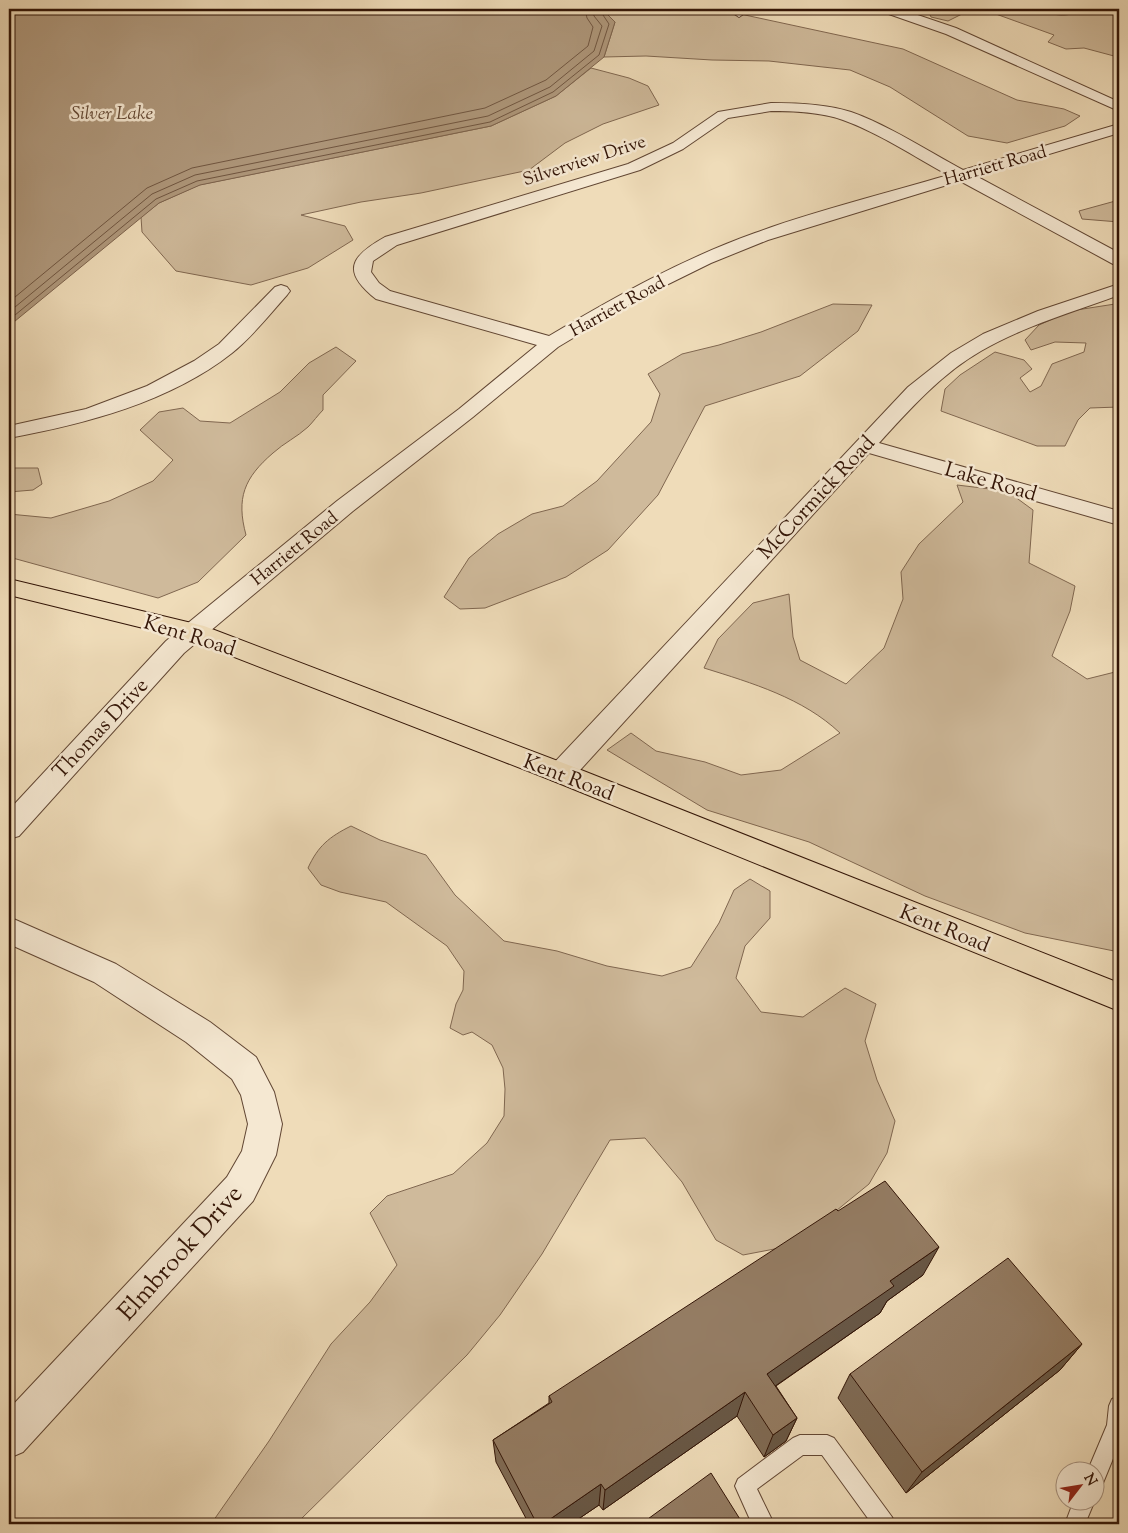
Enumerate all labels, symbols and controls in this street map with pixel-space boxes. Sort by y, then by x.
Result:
water label: Silver Lake [71,101,153,128]
street label: Silverview Drive [520,130,649,194]
street label: Harriett Road [941,140,1050,194]
street label: Harriett Road [565,271,671,345]
street label: McCormick Road [752,430,883,567]
street label: Lake Road [941,455,1040,510]
street label: Harriett Road [246,506,345,593]
street label: Kent Road [140,609,239,665]
street label: Thomas Drive [47,672,156,787]
street label: Kent Road [518,748,618,810]
street label: Kent Road [895,898,994,962]
street label: Elmbrook Drive [110,1178,252,1330]
north arrow [1056,1460,1106,1510]
text: N [1078,1470,1101,1490]

